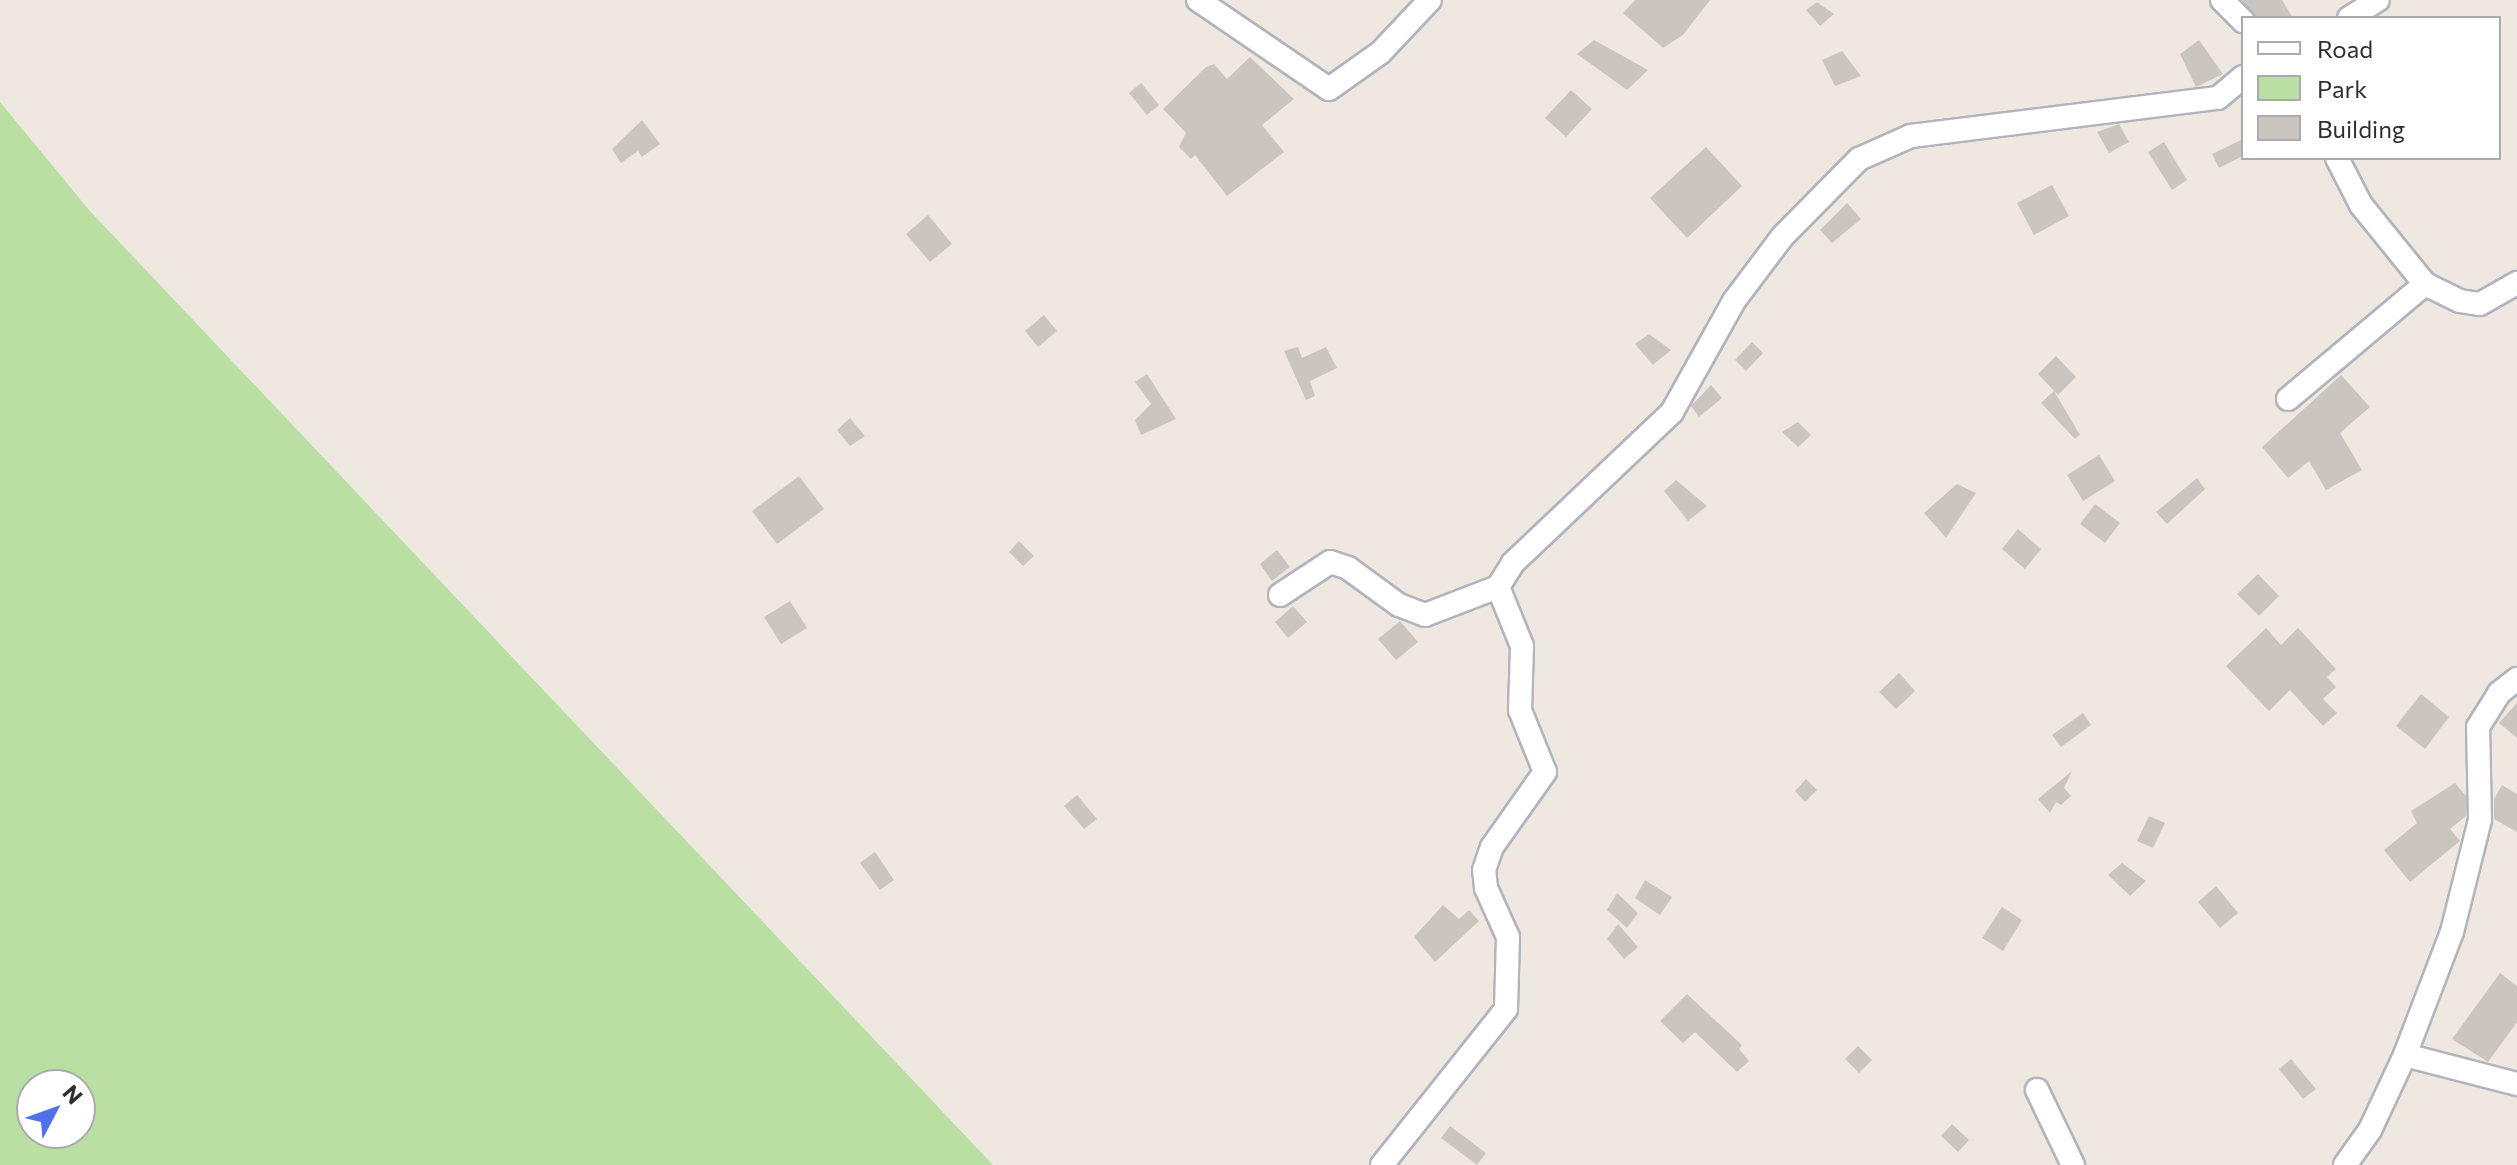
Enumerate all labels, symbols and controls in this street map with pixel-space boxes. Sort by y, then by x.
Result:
legend [2241,16,2501,160]
text: Road [2317,34,2373,63]
text: Park [2317,74,2367,103]
text: Building [2317,114,2405,143]
north arrow [16,1069,96,1149]
text: N [57,1079,89,1109]

